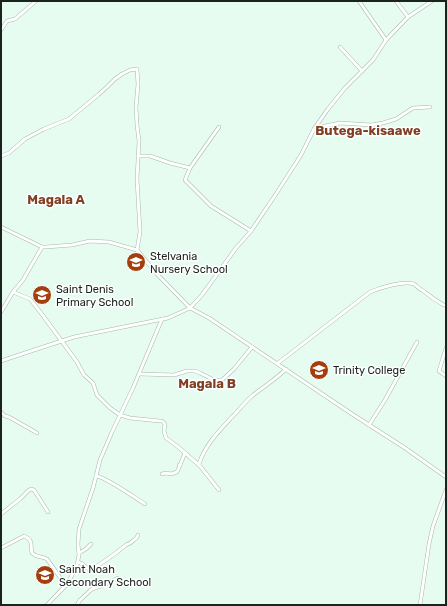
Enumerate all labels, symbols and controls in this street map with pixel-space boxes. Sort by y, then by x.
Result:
district label: Butega-kisaawe [315,123,421,138]
district label: Magala A [27,192,85,207]
place label: Stelvania Nursery School [150,250,228,276]
school or university icon: Stelvania Nursery School [125,251,147,273]
place label: Saint Denis Primary School [56,283,133,309]
school or university icon: Saint Denis Primary School [31,284,53,306]
school or university icon: Trinity College [308,359,330,381]
place label: Trinity College [333,364,405,377]
district label: Magala B [178,376,236,391]
place label: Saint Noah Secondary School [59,563,151,589]
school or university icon: Saint Noah Secondary School [34,564,56,586]

